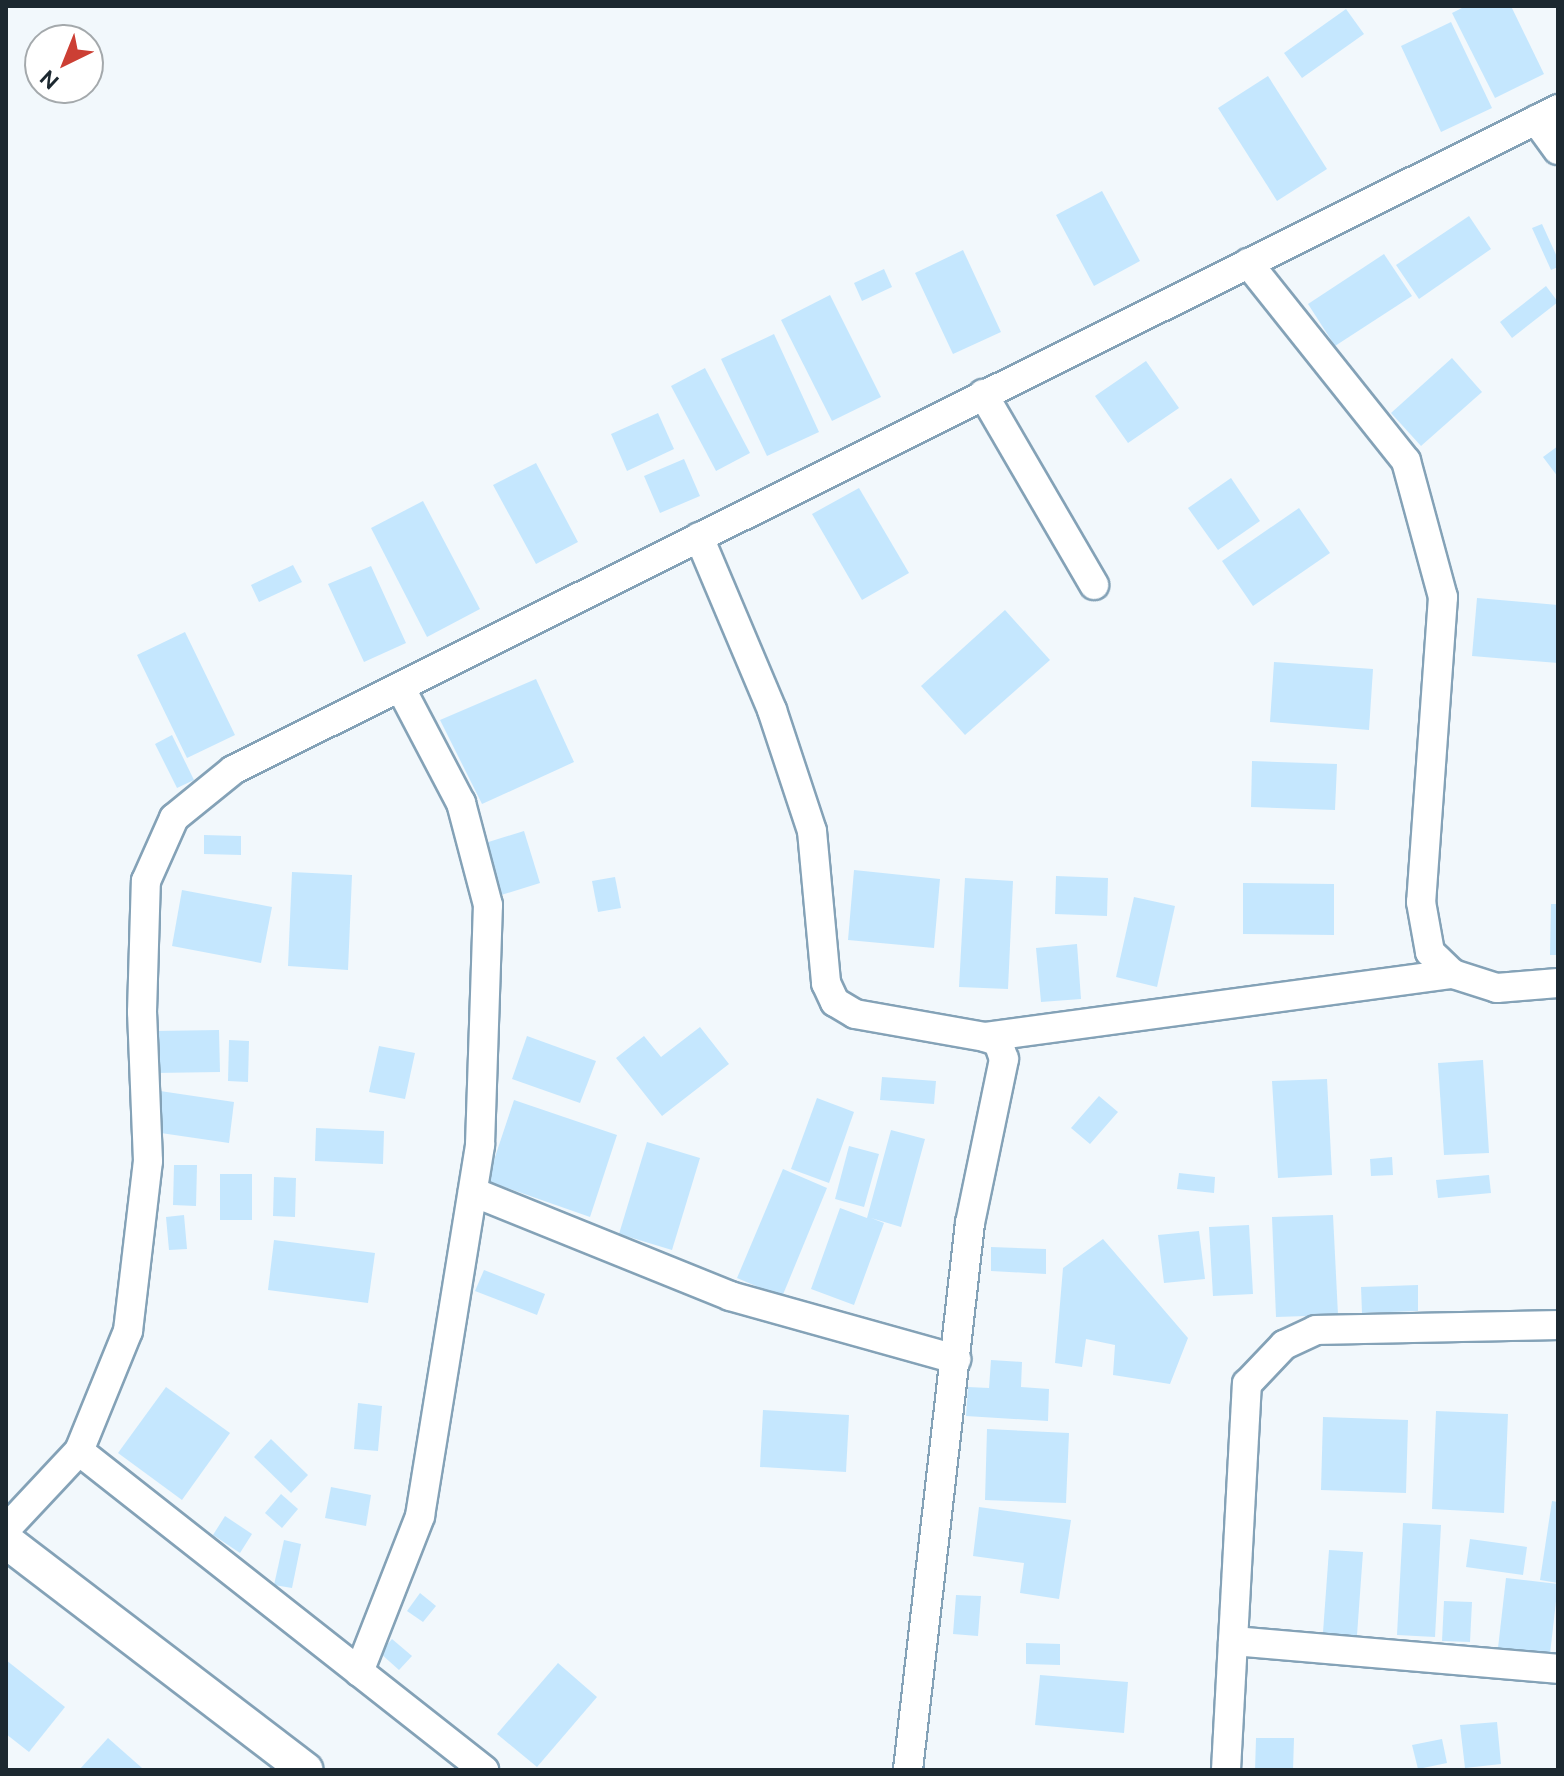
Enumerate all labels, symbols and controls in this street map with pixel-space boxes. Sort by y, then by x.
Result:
north arrow [24,24,104,104]
text: N [34,66,63,95]

